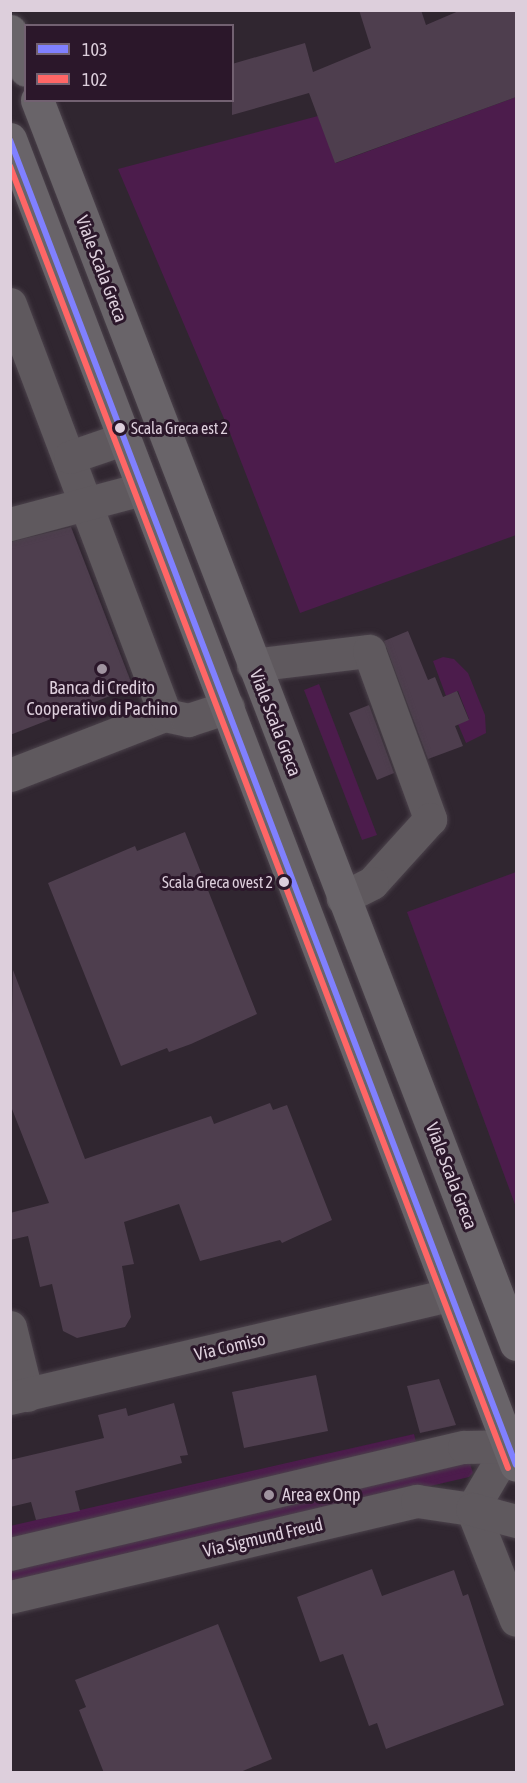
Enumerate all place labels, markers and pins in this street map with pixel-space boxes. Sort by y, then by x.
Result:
place label: Scala Greca est 2 [131,418,228,438]
marker: Scala Greca est 2 [114,422,126,434]
marker: Banca di Credito Cooperativo di Pachino [95,662,109,676]
place label: Banca di Credito Cooperativo di Pachino [26,678,178,720]
place label: Scala Greca ovest 2 [162,872,273,892]
marker: Scala Greca ovest 2 [278,876,290,888]
place label: Area ex Onp [282,1484,361,1506]
marker: Area ex Onp [260,1486,278,1504]

